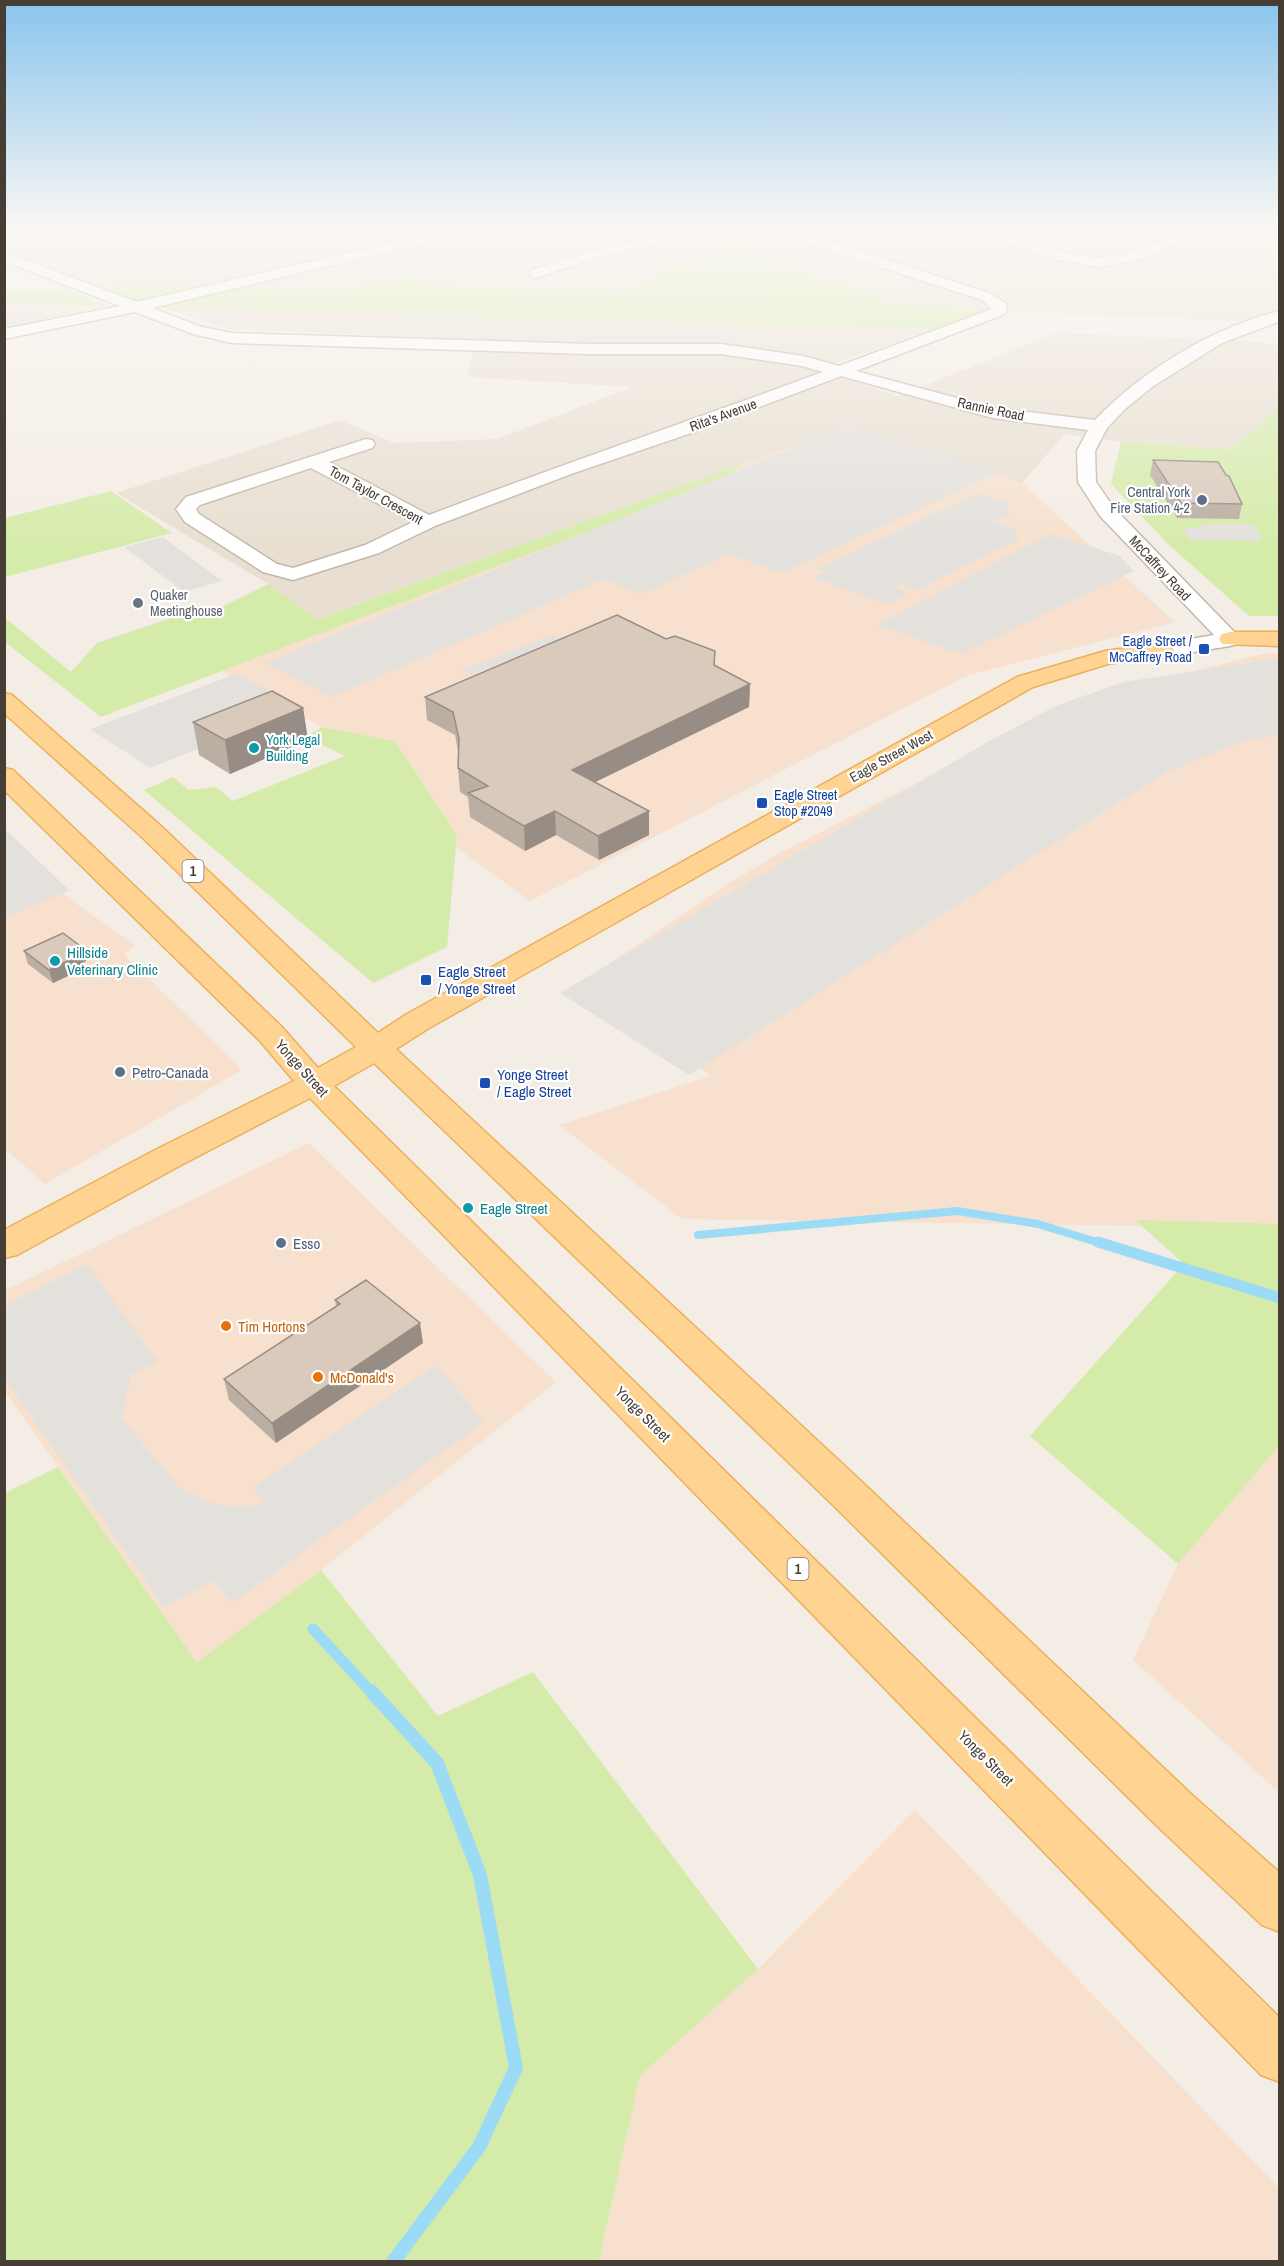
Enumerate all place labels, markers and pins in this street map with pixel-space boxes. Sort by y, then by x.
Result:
place label: Central York Fire Station 4-2 [1110,483,1190,517]
marker: Central York Fire Station 4-2 [1195,493,1209,507]
place label: Quaker Meetinghouse [150,586,223,620]
marker: Quaker Meetinghouse [131,596,145,610]
place label: Eagle Street / McCaffrey Road [1109,632,1193,666]
marker: Eagle Street / McCaffrey Road [1197,642,1211,656]
place label: York Legal Building [266,731,320,765]
marker: York Legal Building [247,741,261,755]
place label: Eagle Street Stop #2049 [774,786,837,820]
marker: Eagle Street Stop #2049 [755,796,769,810]
place label: Hillside Veterinary Clinic [67,942,158,980]
marker: Hillside Veterinary Clinic [48,954,62,968]
place label: Eagle Street / Yonge Street [438,961,516,999]
marker: Eagle Street / Yonge Street [419,973,433,987]
place label: Petro-Canada [132,1062,209,1083]
place label: Yonge Street / Eagle Street [497,1064,572,1102]
marker: Petro-Canada [113,1065,127,1079]
marker: Yonge Street / Eagle Street [478,1076,492,1090]
place label: Eagle Street [480,1198,548,1219]
marker: Eagle Street [461,1201,475,1215]
place label: Esso [293,1233,321,1254]
marker: Esso [274,1236,288,1250]
place label: Tim Hortons [238,1316,305,1337]
marker: Tim Hortons [219,1319,233,1333]
place label: McDonald's [330,1367,394,1388]
marker: McDonald's [311,1370,325,1384]

